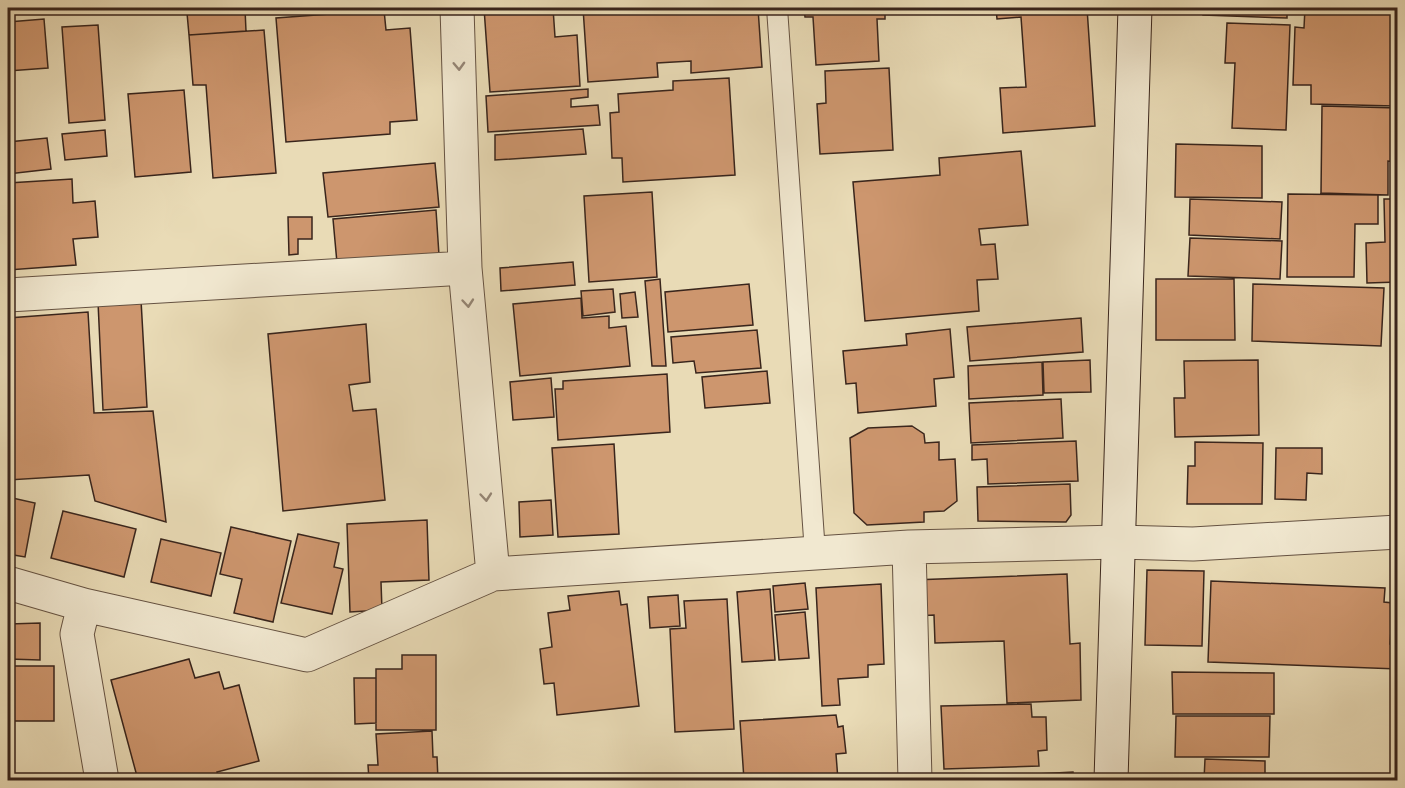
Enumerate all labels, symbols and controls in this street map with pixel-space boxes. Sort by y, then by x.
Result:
one-way arrow [452,61,465,70]
one-way arrow [461,298,474,307]
one-way arrow [479,492,492,501]

